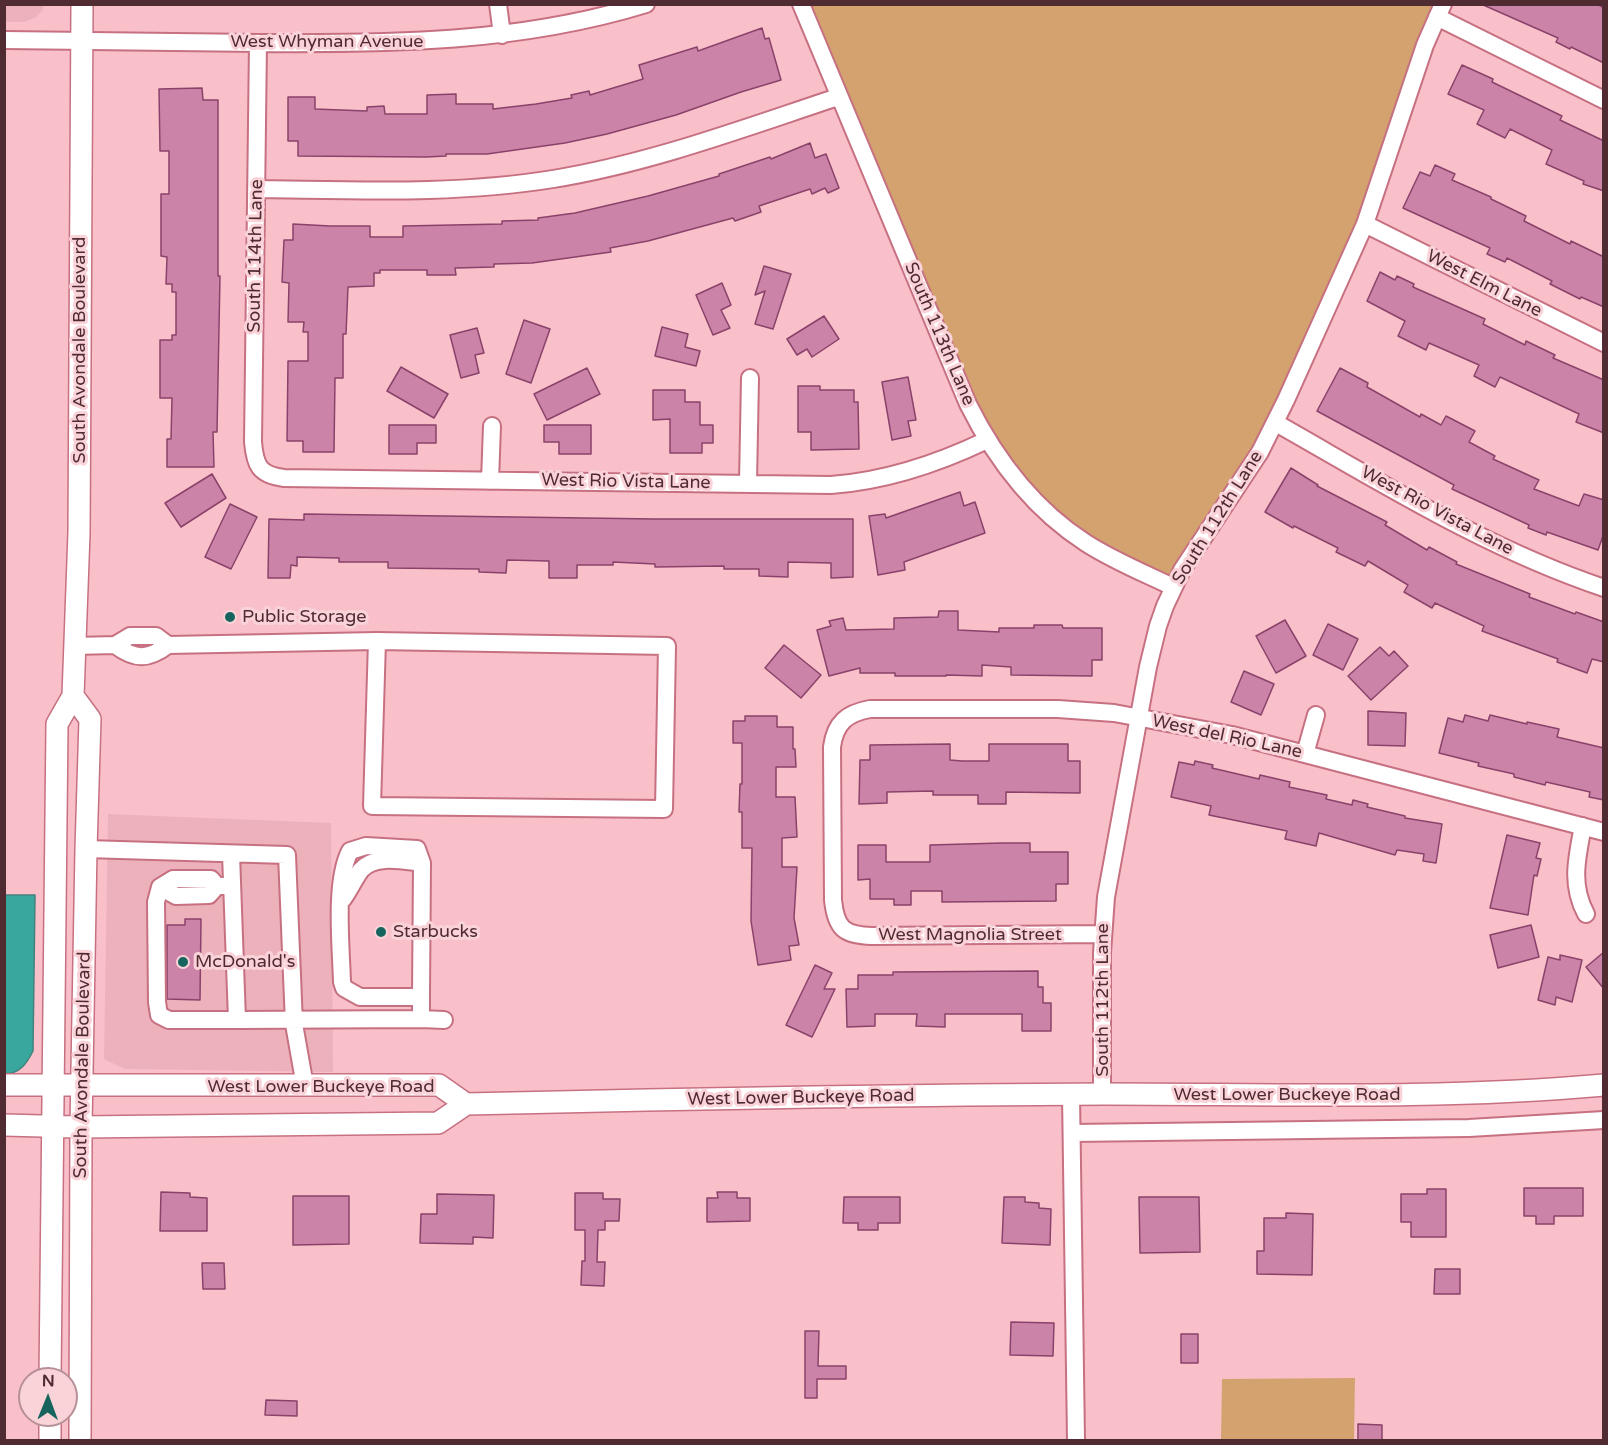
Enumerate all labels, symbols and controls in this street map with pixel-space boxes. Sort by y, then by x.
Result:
street label: West Whyman Avenue [230,31,424,53]
street label: South 114th Lane [244,179,268,333]
street label: South Avondale Boulevard [69,237,91,463]
street label: West Elm Lane [1423,246,1545,322]
street label: South 113th Lane [899,259,979,409]
street label: South 112th Lane [1168,447,1268,589]
street label: West Rio Vista Lane [1357,462,1517,560]
street label: West Rio Vista Lane [541,470,711,494]
place label: Public Storage [242,606,366,628]
marker: Public Storage [223,610,237,624]
street label: West del Rio Lane [1150,711,1304,763]
place label: Starbucks [393,921,478,943]
street label: South 112th Lane [1092,923,1114,1077]
street label: West Magnolia Street [878,924,1062,946]
marker: Starbucks [374,925,388,939]
street label: South Avondale Boulevard [70,951,96,1179]
place label: McDonald's [195,951,295,973]
marker: McDonald's [176,955,190,969]
street label: West Lower Buckeye Road [207,1076,435,1098]
street label: West Lower Buckeye Road [1173,1084,1401,1106]
street label: West Lower Buckeye Road [687,1085,915,1111]
north arrow [18,1367,78,1427]
text: N [42,1371,55,1391]

